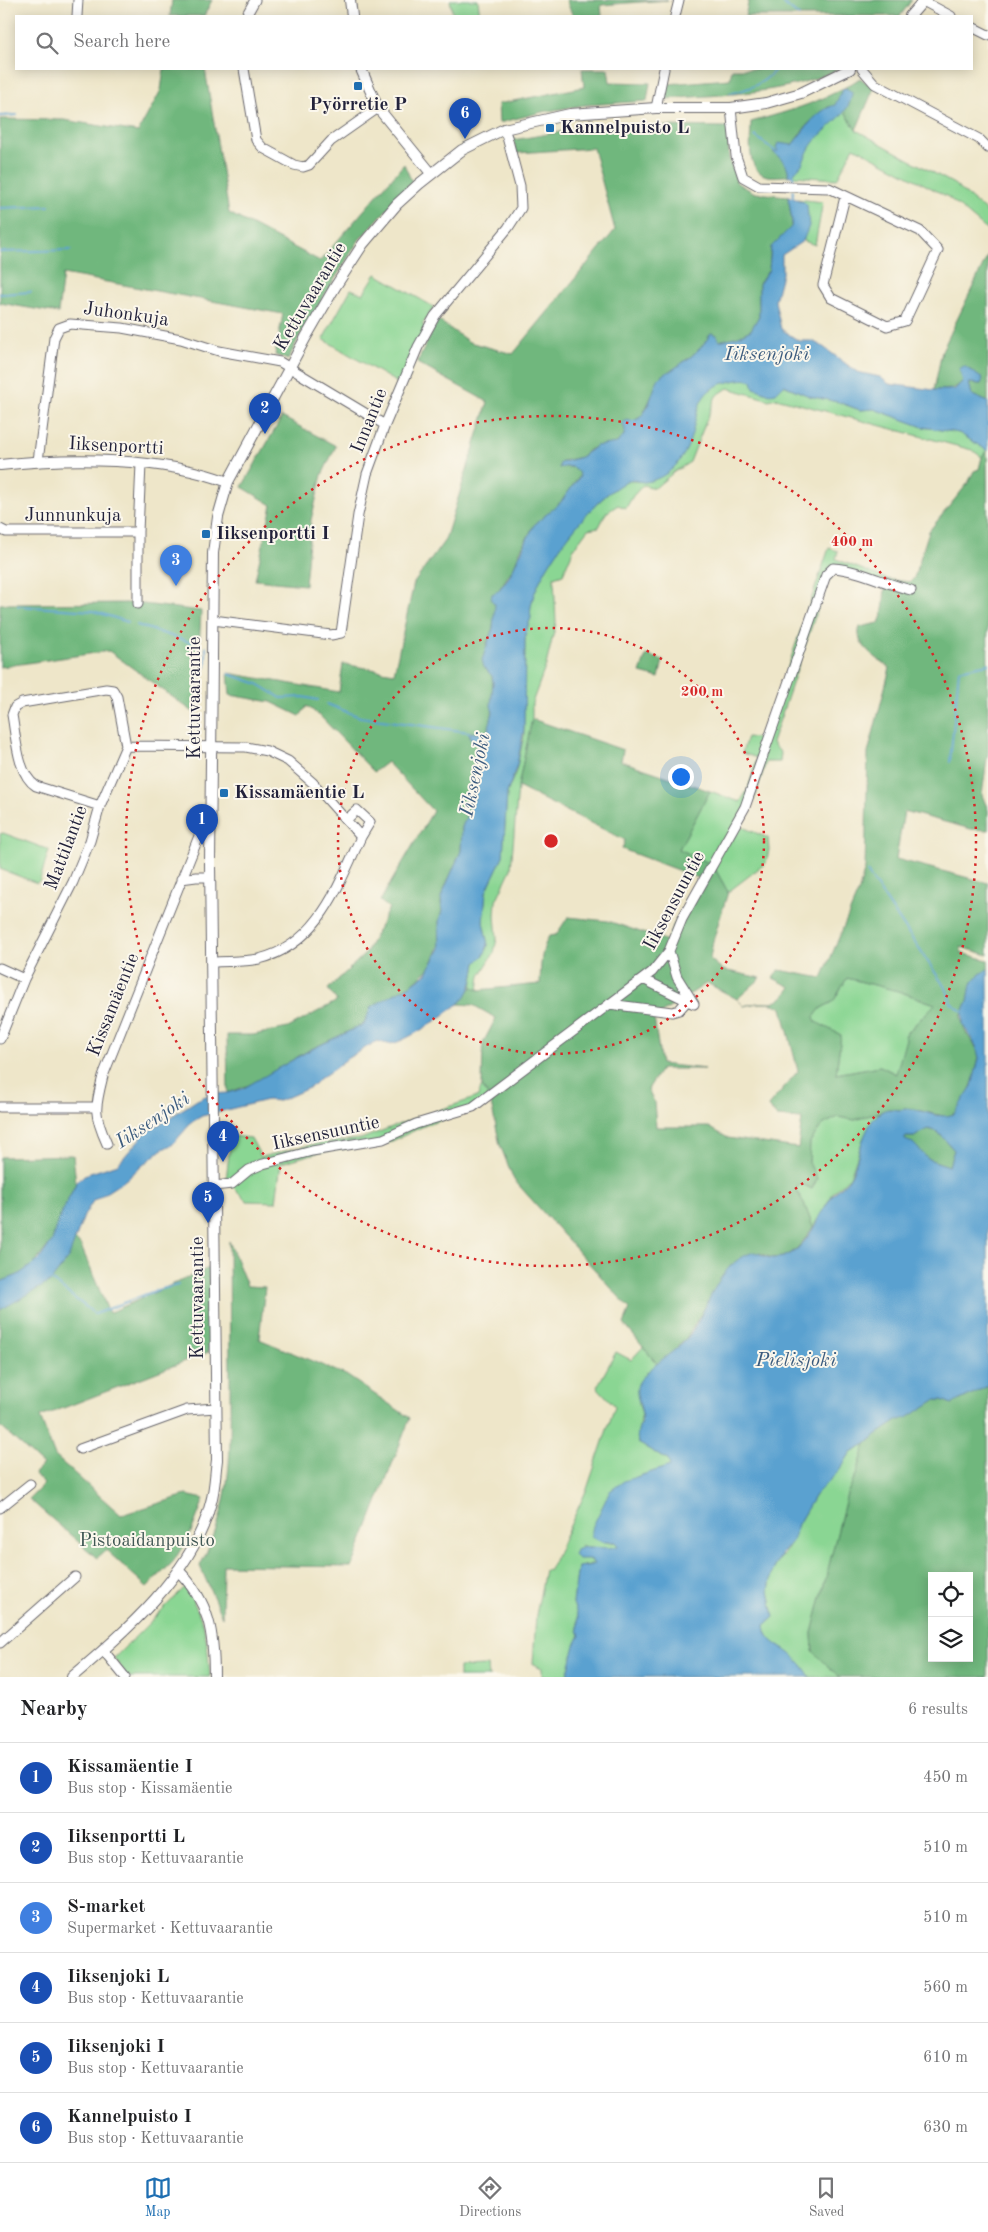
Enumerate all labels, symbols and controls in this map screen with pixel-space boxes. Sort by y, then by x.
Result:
search box [15,15,973,70]
icon: search [33,29,61,57]
text: Search here [73,33,170,52]
marker: Pyörretie P [352,80,364,92]
place label: Pyörretie P [309,96,407,115]
pin: 6 [449,98,481,139]
place label: Kannelpuisto L [560,119,690,138]
marker: Kannelpuisto L [544,122,556,134]
street label: Kettuvaarantie [271,239,351,355]
street label: Juhonkuja [82,300,170,330]
water label: Iiksenjoki [724,345,810,365]
street label: Innantie [348,386,392,456]
pin: 2 [249,393,281,434]
street label: Iiksenportti [68,435,164,459]
street label: Junnunkuja [25,507,122,526]
place label: Iiksenportti I [216,525,330,544]
marker: Iiksenportti I [200,528,212,540]
text: 400 m [831,535,873,550]
pin: 3 [160,545,192,586]
street label: Kettuvaarantie [186,637,205,759]
text: 200 m [681,685,723,700]
water label: Iiksenjoki [457,731,495,820]
your location [668,764,694,790]
place label: Kissamäentie L [234,784,364,803]
marker: Kissamäentie L [218,787,230,799]
street label: Mattilantie [42,803,92,893]
pin: 1 [186,804,218,845]
centre of rings [542,832,560,850]
street label: Iiksensuuntie [641,848,709,954]
street label: Kissamäentie [85,951,143,1059]
water label: Iiksenjoki [111,1089,194,1154]
street label: Iiksensuuntie [271,1113,381,1155]
pin: 4 [207,1121,239,1162]
pin: 5 [192,1182,224,1223]
street label: Kettuvaarantie [189,1237,208,1359]
water label: Pielisjoki [754,1351,837,1371]
park label: Pistoaidanpuisto [79,1532,215,1551]
map controls [928,1572,973,1662]
button: locate [928,1572,973,1617]
button: layers [928,1617,973,1662]
text: Nearby [20,1699,88,1720]
text: 6 results [908,1702,968,1718]
text: Kissamäentie I [67,1758,193,1777]
text: 1 [31,1770,41,1786]
text: 450 m [923,1770,968,1786]
text: Bus stop · Kissamäentie [67,1781,232,1797]
text: Iiksenportti L [67,1828,185,1847]
text: 2 [31,1840,41,1856]
text: 510 m [923,1840,968,1856]
text: Bus stop · Kettuvaarantie [67,1851,244,1867]
text: S-market [67,1898,145,1917]
text: 3 [31,1910,41,1926]
text: 510 m [923,1910,968,1926]
text: Supermarket · Kettuvaarantie [67,1921,273,1937]
text: Iiksenjoki L [67,1968,169,1987]
text: 4 [31,1980,41,1996]
text: 560 m [923,1980,968,1996]
text: Bus stop · Kettuvaarantie [67,1991,244,2007]
text: Iiksenjoki I [67,2038,165,2057]
text: 5 [31,2050,41,2066]
text: 610 m [923,2050,968,2066]
text: Bus stop · Kettuvaarantie [67,2061,244,2077]
text: Kannelpuisto I [67,2108,192,2127]
text: 6 [31,2120,41,2136]
text: 630 m [923,2120,968,2136]
text: Bus stop · Kettuvaarantie [67,2131,244,2147]
tab: Map [144,2174,172,2221]
tab: Directions [459,2174,521,2221]
tab: Saved [809,2174,844,2221]

